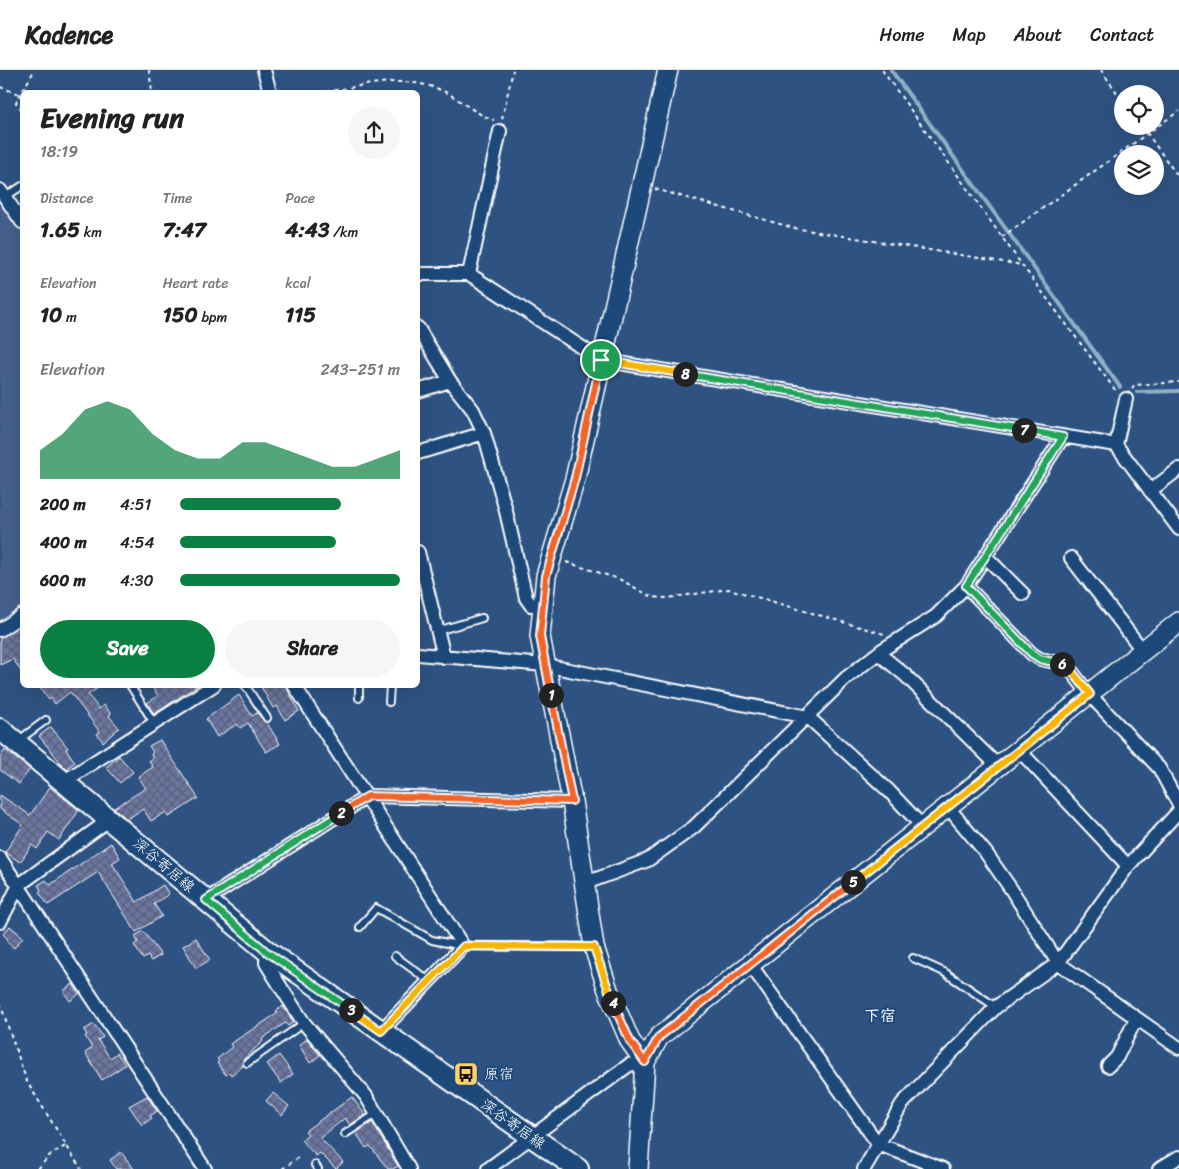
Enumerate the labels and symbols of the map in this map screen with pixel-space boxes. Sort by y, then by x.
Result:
pin [580,339,622,381]
pin: 8 [672,362,698,386]
pin: 7 [1012,418,1036,442]
pin: 6 [1050,652,1074,676]
pin: 1 [538,682,564,708]
pin: 2 [328,800,354,826]
street label: 深谷寄居線 [127,831,201,899]
pin: 5 [840,870,866,894]
pin: 4 [600,990,626,1016]
pin: 3 [338,998,364,1022]
district label: 下宿 [864,1001,896,1030]
bus stop icon: 原宿 [453,1061,479,1087]
place label: 原宿 [484,1061,514,1087]
street label: 深谷寄居線 [475,1092,551,1156]

